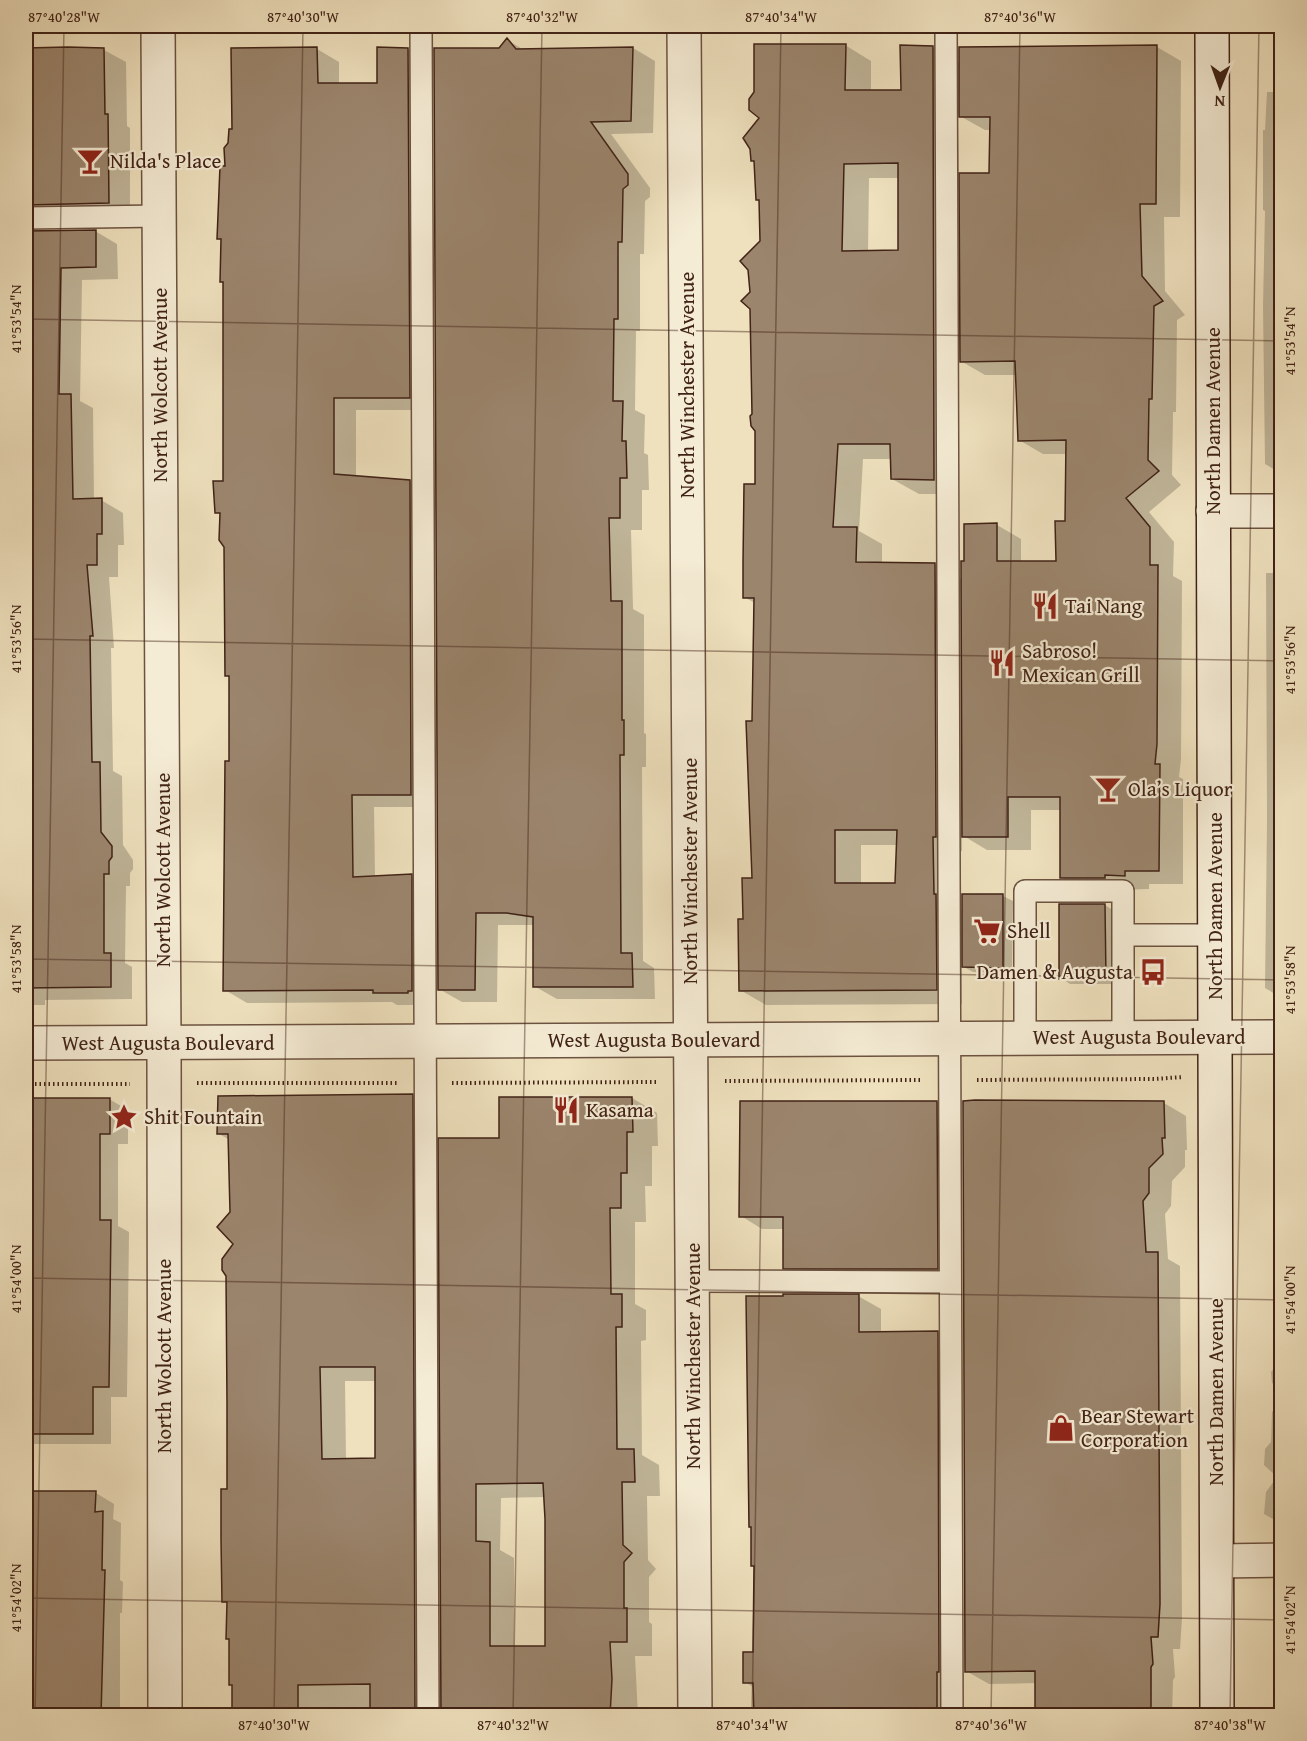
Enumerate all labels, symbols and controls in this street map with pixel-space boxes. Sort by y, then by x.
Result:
text: 87°40'28"W [28,6,100,27]
text: 87°40'30"W [267,6,339,27]
text: 87°40'32"W [506,6,578,27]
text: 87°40'34"W [745,6,817,27]
text: 87°40'36"W [984,6,1056,27]
north arrow [1190,57,1250,117]
text: N [1214,90,1225,114]
place label: Nilda's Place [110,145,221,176]
bar icon: Nilda's Place [75,146,105,176]
street label: North Winchester Avenue [671,272,702,498]
text: 41°53'54"N [5,284,26,353]
street label: North Wolcott Avenue [144,288,175,482]
text: 41°53'54"N [1279,306,1300,375]
street label: North Damen Avenue [1197,327,1228,515]
place label: Tai Nang [1065,590,1143,621]
restaurant icon: Tai Nang [1030,591,1060,621]
text: 41°53'56"N [5,604,26,673]
text: 41°53'56"N [1279,625,1300,694]
place label: Sabroso! Mexican Grill [1022,635,1140,690]
restaurant icon: Sabroso! Mexican Grill [987,648,1017,678]
street label: North Winchester Avenue [674,758,705,984]
street label: North Wolcott Avenue [147,773,178,967]
place label: Ola’s Liquor [1128,773,1233,804]
bar icon: Ola’s Liquor [1093,774,1123,804]
street label: North Damen Avenue [1199,812,1230,1000]
place label: Shell [1007,915,1051,946]
supermarket icon: Shell [972,916,1002,946]
text: 41°53'58"N [5,924,26,993]
text: 41°53'58"N [1279,945,1300,1014]
place label: Damen & Augusta [976,956,1133,987]
bus stop icon: Damen & Augusta [1138,957,1168,987]
street label: West Augusta Boulevard [1033,1021,1246,1052]
street label: West Augusta Boulevard [548,1024,761,1055]
street label: West Augusta Boulevard [62,1027,275,1058]
place label: Kasama [586,1094,654,1125]
restaurant icon: Kasama [551,1095,581,1125]
place label: Shit Fountain [144,1101,263,1132]
place icon: Shit Fountain [109,1102,139,1132]
street label: North Winchester Avenue [677,1243,708,1469]
text: 41°54'00"N [5,1244,26,1313]
street label: North Wolcott Avenue [148,1259,179,1453]
text: 41°54'00"N [1279,1265,1300,1334]
street label: North Damen Avenue [1200,1298,1231,1486]
place label: Bear Stewart Corporation [1081,1400,1195,1455]
shop icon: Bear Stewart Corporation [1046,1413,1076,1443]
text: 41°54'02"N [5,1563,26,1632]
text: 41°54'02"N [1279,1585,1300,1654]
text: 87°40'30"W [238,1714,310,1735]
text: 87°40'32"W [477,1714,549,1735]
text: 87°40'34"W [716,1714,788,1735]
text: 87°40'36"W [955,1714,1027,1735]
text: 87°40'38"W [1194,1714,1266,1735]

